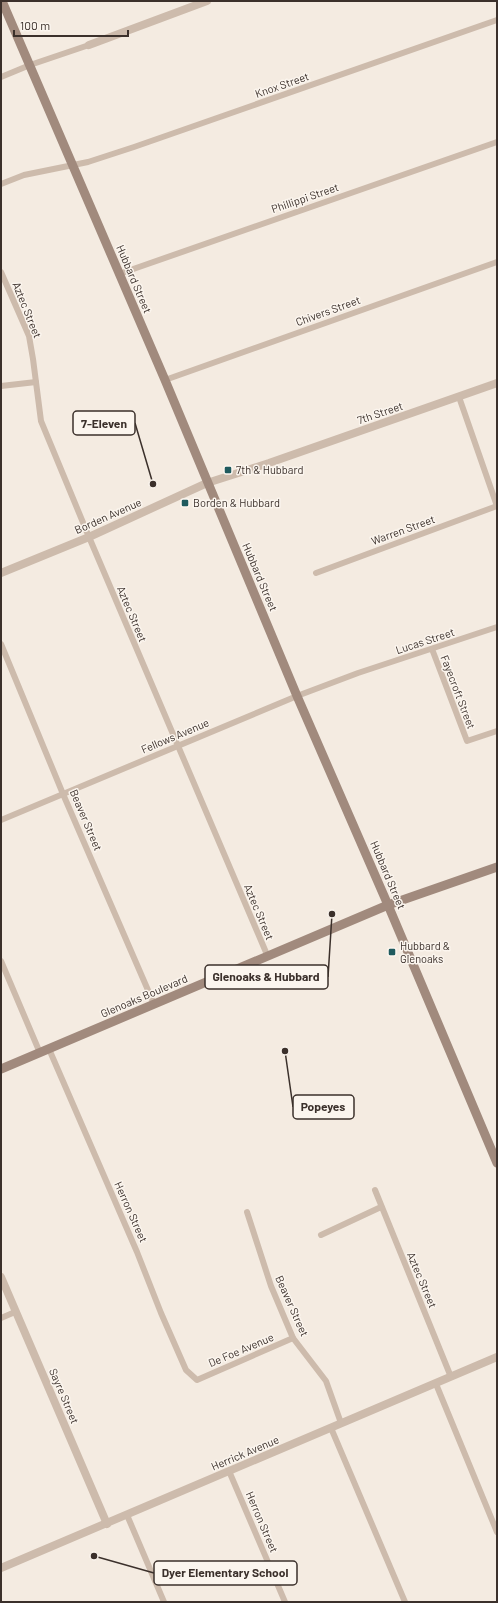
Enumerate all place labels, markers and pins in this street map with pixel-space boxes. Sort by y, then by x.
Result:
callout: 7-Eleven [73,411,135,435]
place label: 7th & Hubbard [236,463,303,476]
marker: 7th & Hubbard [223,465,233,475]
place label: Borden & Hubbard [193,496,280,509]
marker: Borden & Hubbard [180,498,190,508]
place label: Hubbard & Glenoaks [400,939,450,965]
marker: Hubbard & Glenoaks [387,947,397,957]
callout: Glenoaks & Hubbard [205,965,328,989]
callout: Popeyes [293,1095,354,1119]
callout: Dyer Elementary School [154,1561,297,1585]

